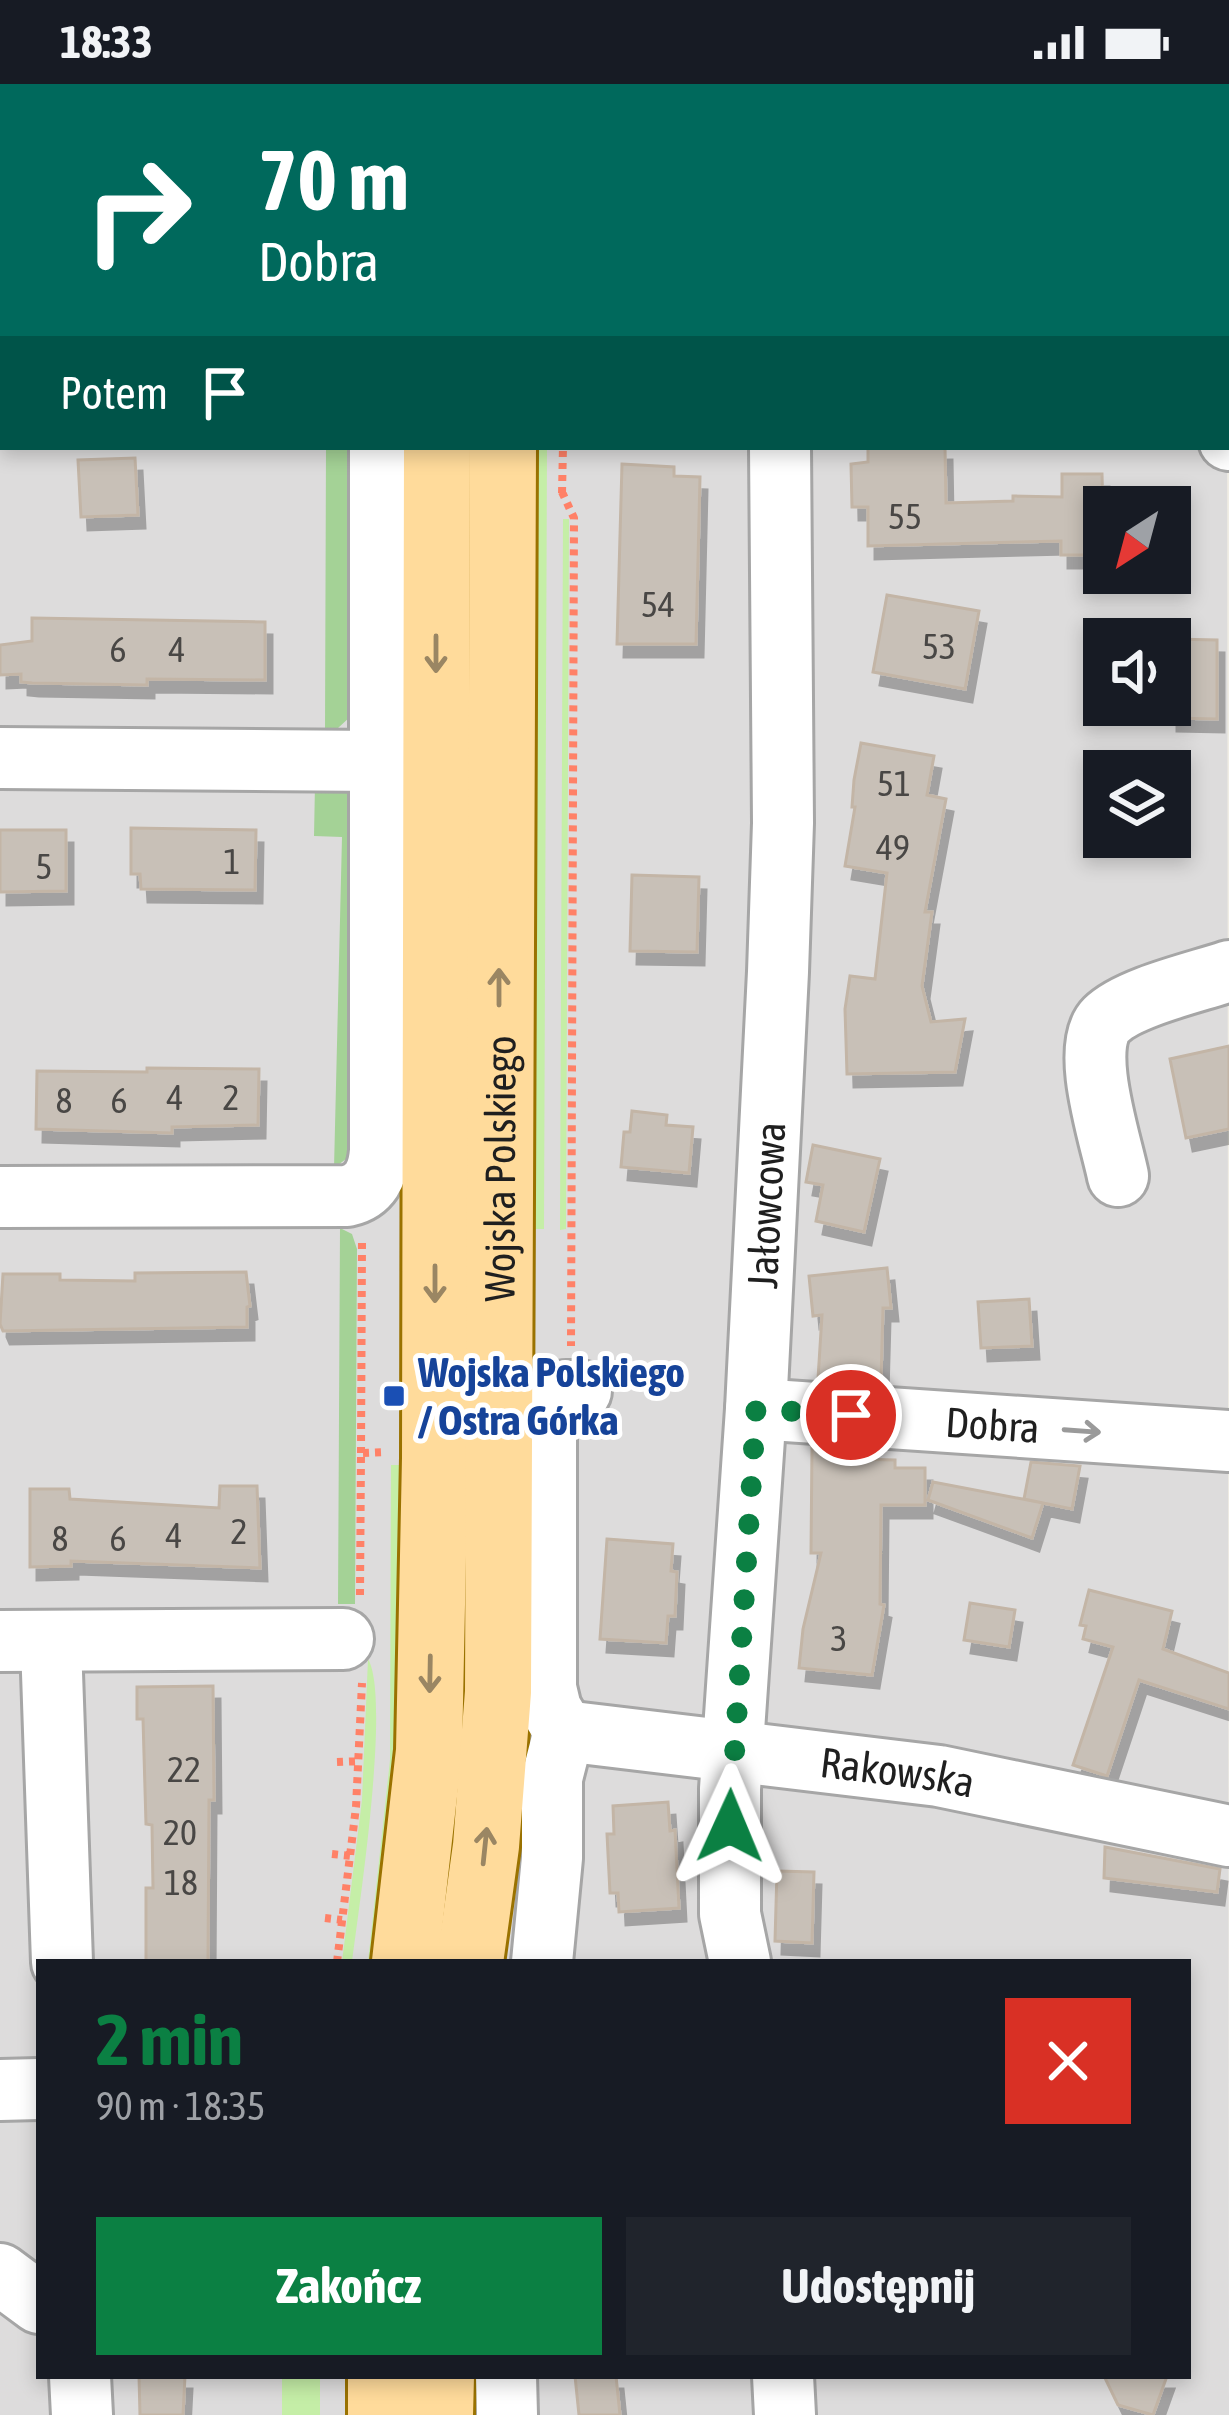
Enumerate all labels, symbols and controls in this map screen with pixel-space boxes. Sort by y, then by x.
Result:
text: 18:33 [60,16,153,68]
icon: right [60,132,216,288]
text: 70 m [258,132,409,228]
text: Dobra [258,231,379,292]
icon: arrive [192,360,258,426]
text: Potem [60,367,168,419]
north arrow [1083,486,1191,594]
map controls [1083,486,1191,858]
house number: 55 [888,495,922,537]
house number: 54 [641,583,675,625]
button: sound [1083,618,1191,726]
house number: 53 [922,625,956,667]
house number: 6 [110,628,126,670]
house number: 4 [169,628,185,670]
one-way arrow [425,634,447,673]
button: layers [1083,750,1191,858]
house number: 51 [877,762,911,804]
house number: 49 [876,826,910,868]
house number: 1 [224,840,240,882]
house number: 5 [36,845,52,887]
one-way arrow [488,968,510,1007]
street label: Wojska Polskiego [476,1035,525,1302]
house number: 4 [167,1076,183,1118]
house number: 2 [223,1076,239,1118]
house number: 8 [56,1079,72,1121]
house number: 6 [111,1079,127,1121]
street label: Jałowcowa [738,1121,794,1290]
one-way arrow [424,1264,446,1303]
place label: Wojska Polskiego / Ostra Górka [417,1348,685,1444]
pin [800,1364,902,1466]
icon: arrive [818,1382,884,1448]
marker: Wojska Polskiego / Ostra Górka [381,1383,407,1409]
street label: Dobra [944,1398,1041,1452]
one-way arrow [1062,1420,1101,1443]
house number: 2 [231,1510,247,1552]
house number: 4 [166,1514,182,1556]
house number: 8 [52,1517,68,1559]
house number: 6 [110,1517,126,1559]
house number: 3 [831,1617,847,1659]
one-way arrow [419,1654,442,1693]
street label: Rakowska [818,1738,979,1807]
house number: 22 [167,1748,201,1790]
position arrow [667,1763,793,1889]
house number: 20 [163,1811,197,1853]
one-way arrow [475,1827,497,1866]
house number: 18 [164,1861,198,1903]
text: 2 min [96,1998,243,2080]
button: close [1005,1998,1131,2124]
text: 90 m · 18:35 [96,2084,265,2128]
button: Zakończ [96,2217,602,2355]
button: Udostępnij [626,2217,1131,2355]

